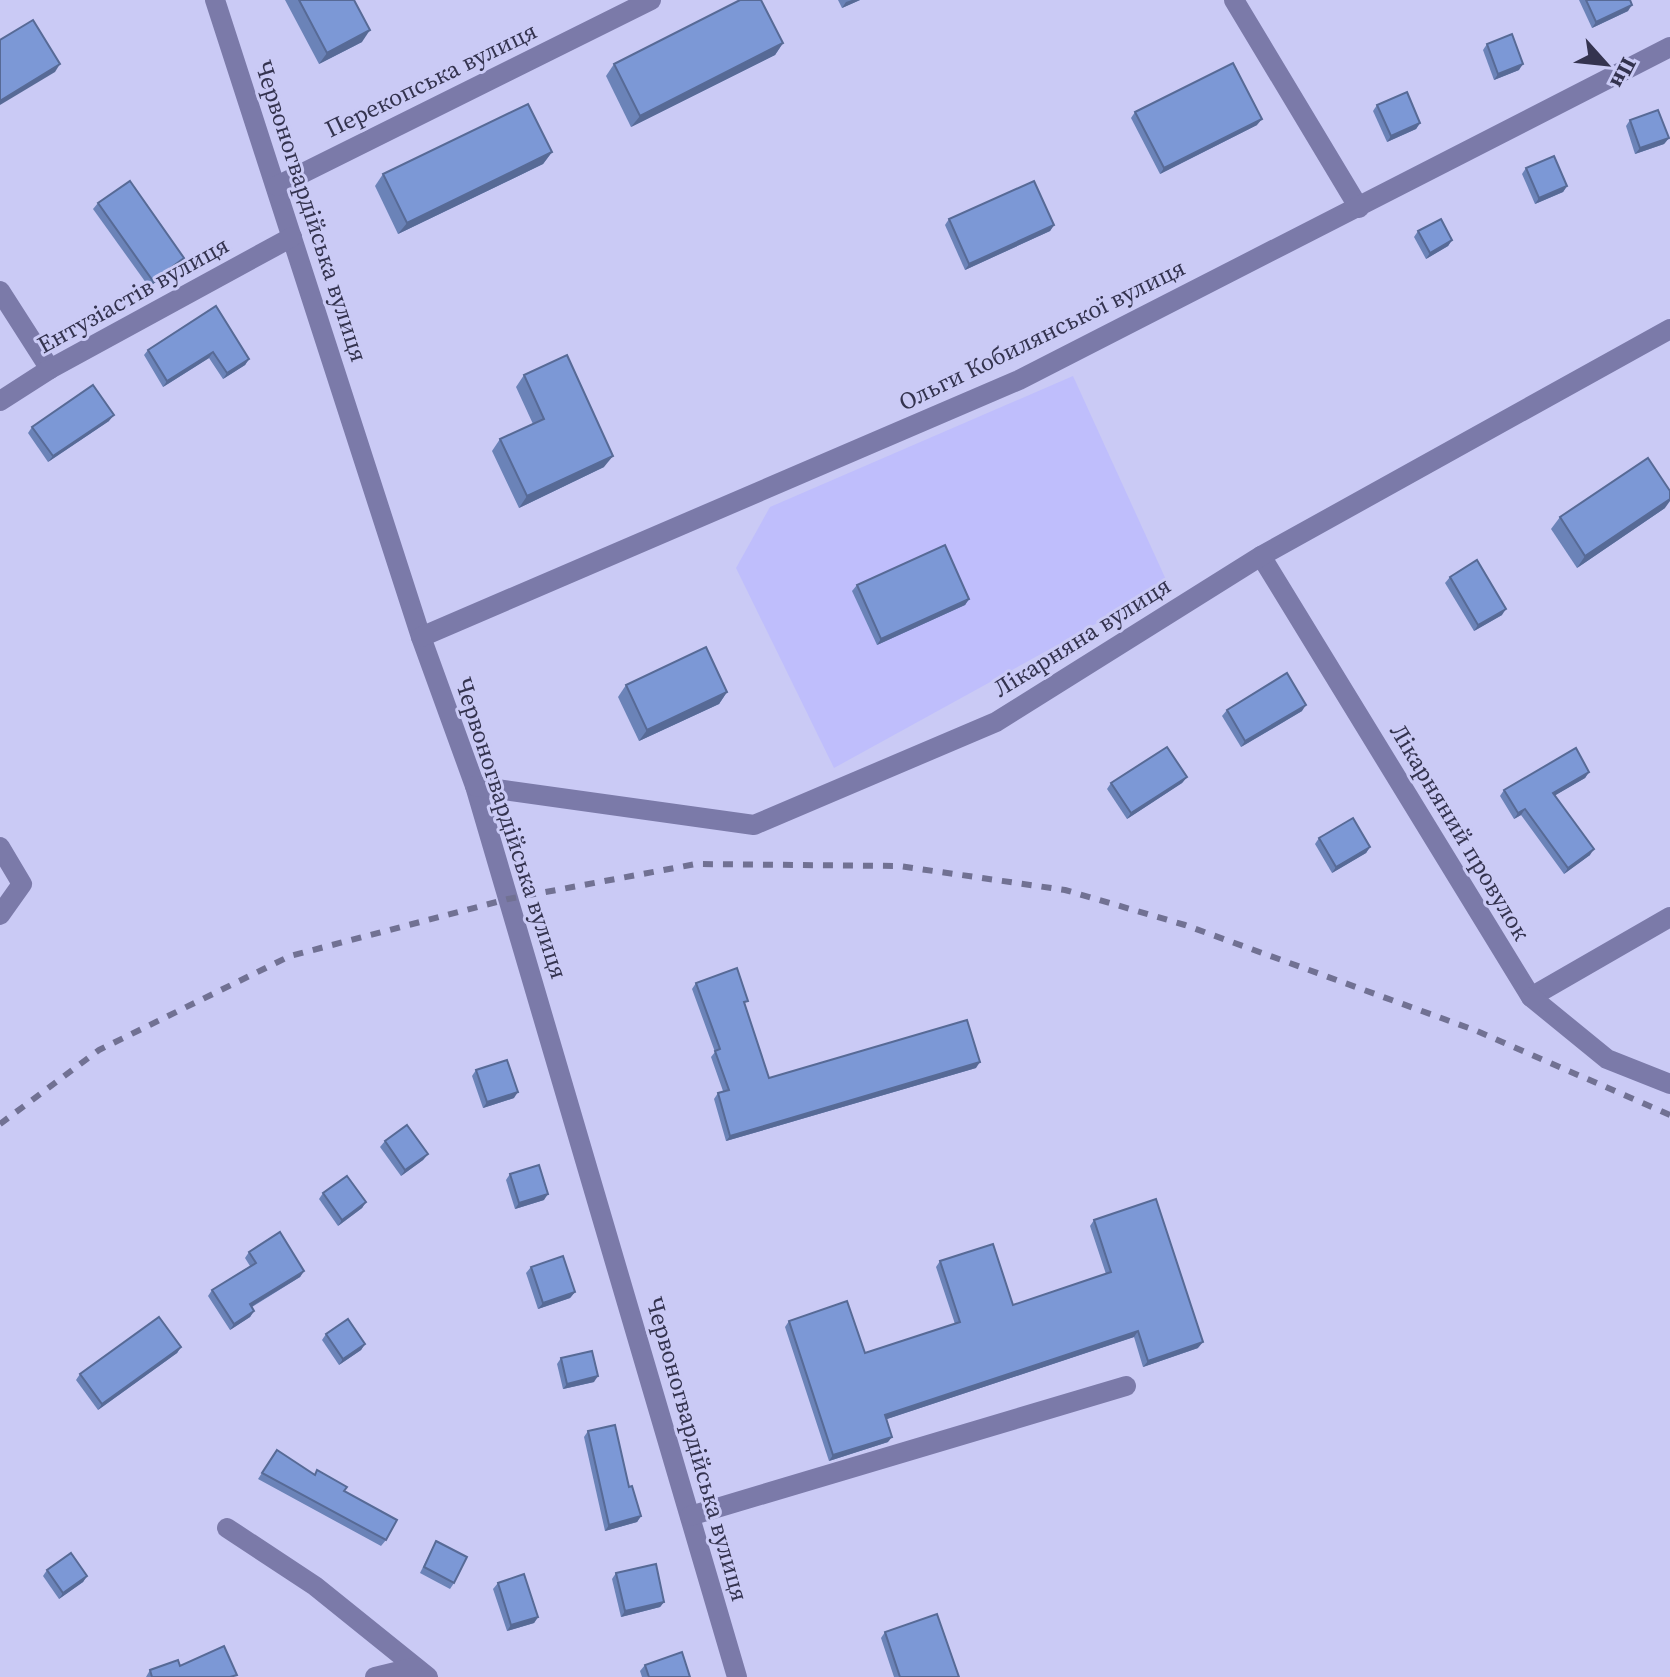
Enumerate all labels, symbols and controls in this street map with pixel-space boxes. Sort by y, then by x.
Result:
street label: Перекопська вулиця [319,14,542,145]
north arrow [1566,24,1646,104]
text: Пн [1603,53,1644,94]
street label: Червоногвардійська вулиця [247,56,376,366]
street label: Ентузіастів вулиця [31,228,234,361]
street label: Ольги Кобилянської вулиця [893,251,1191,418]
street label: Лікарняна вулиця [987,569,1177,705]
street label: Червоногвардійська вулиця [447,673,576,983]
street label: Лікарняний провулок [1383,717,1538,946]
street label: Червоногвардійська вулиця [638,1293,757,1605]

